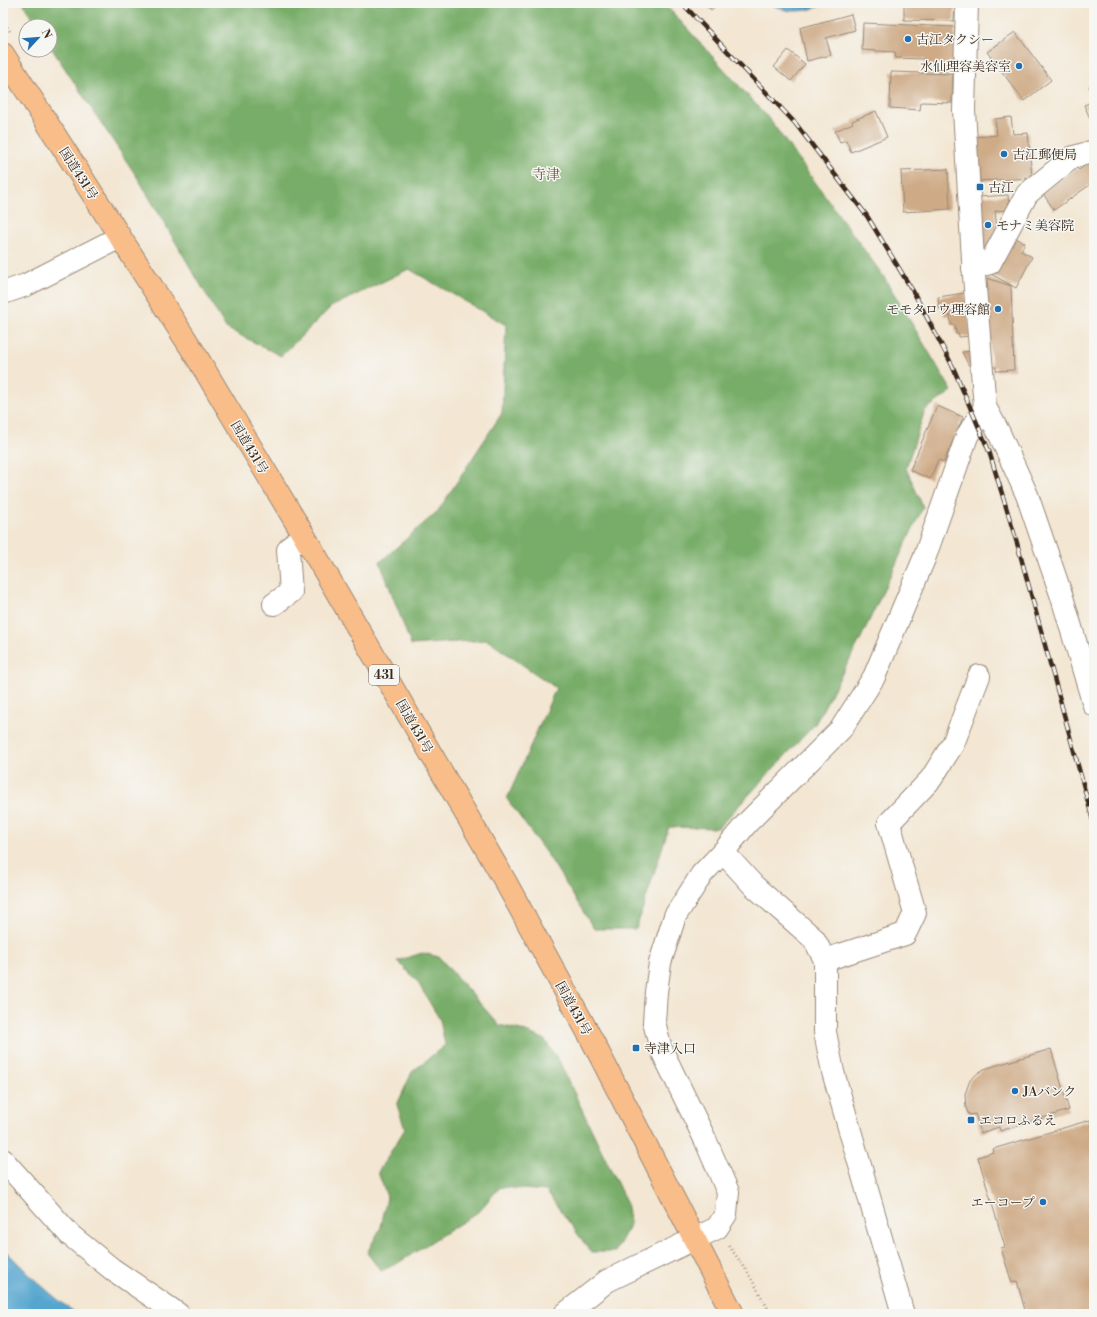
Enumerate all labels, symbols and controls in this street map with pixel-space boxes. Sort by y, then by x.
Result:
north arrow [18,18,58,58]
text: N [38,27,54,41]
place label: 古江タクシー [916,32,994,48]
marker: 古江タクシー [903,34,913,44]
place label: 水仙理容美容室 [920,59,1011,75]
marker: 水仙理容美容室 [1014,61,1024,71]
street label: 国道431号 [55,144,101,203]
place label: 古江郵便局 [1012,147,1077,163]
marker: 古江郵便局 [999,149,1009,159]
district label: 寺津 [532,166,560,184]
place label: 古江 [988,180,1014,196]
marker: 古江 [975,182,985,192]
place label: モナミ美容院 [996,218,1074,234]
marker: モナミ美容院 [983,220,993,230]
place label: モモタロウ理容館 [886,302,990,318]
marker: モモタロウ理容館 [993,304,1003,314]
street label: 国道431号 [227,418,271,477]
road number: 431 [369,665,399,685]
street label: 国道431号 [392,697,436,756]
street label: 国道431号 [552,979,594,1038]
place label: 寺津入口 [644,1041,696,1057]
marker: 寺津入口 [631,1043,641,1053]
place label: JAバンク [1022,1084,1076,1100]
marker: JAバンク [1010,1086,1020,1096]
place label: エコロふるえ [979,1113,1057,1129]
marker: エコロふるえ [966,1115,976,1125]
place label: エーコープ [971,1195,1035,1211]
marker: エーコープ [1038,1197,1048,1207]

